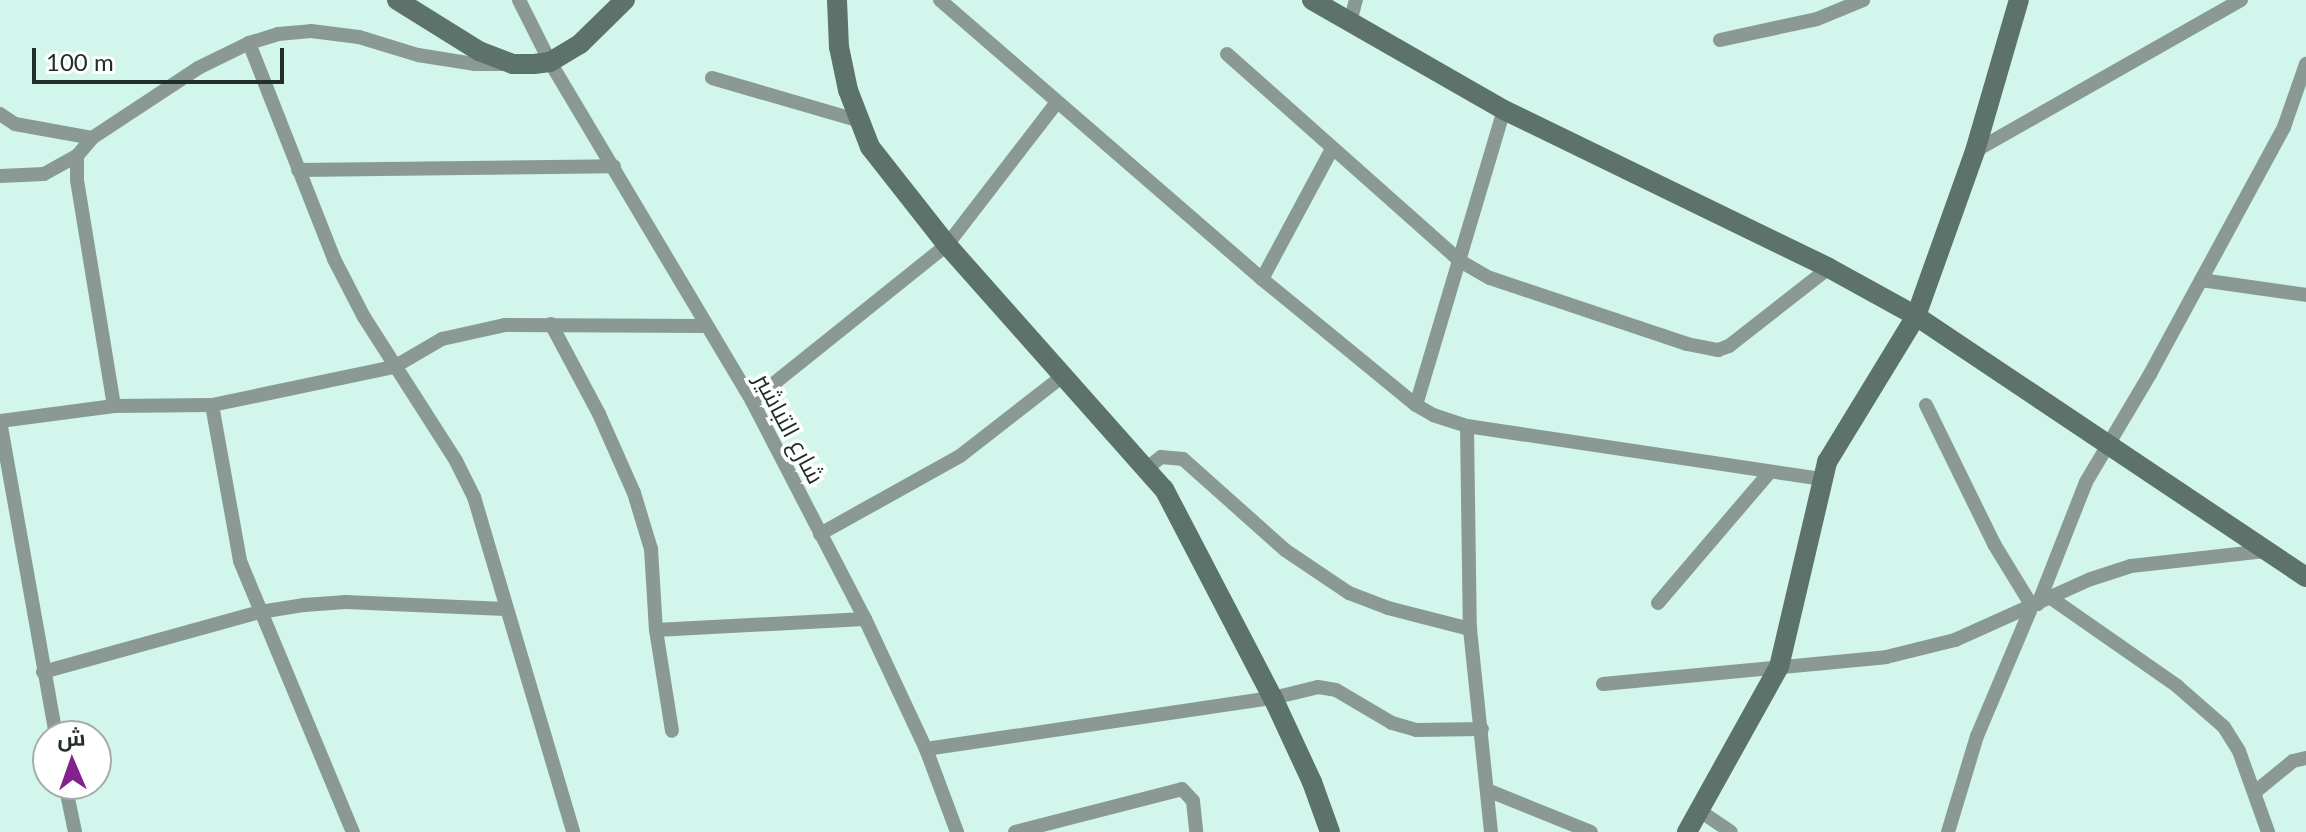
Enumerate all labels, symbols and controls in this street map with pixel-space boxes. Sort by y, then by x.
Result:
scale bar [36,32,288,82]
text: 100 m [46,47,114,76]
street label: شارع التباشير [749,368,831,488]
north arrow [32,720,112,800]
text: ش [57,724,86,751]

